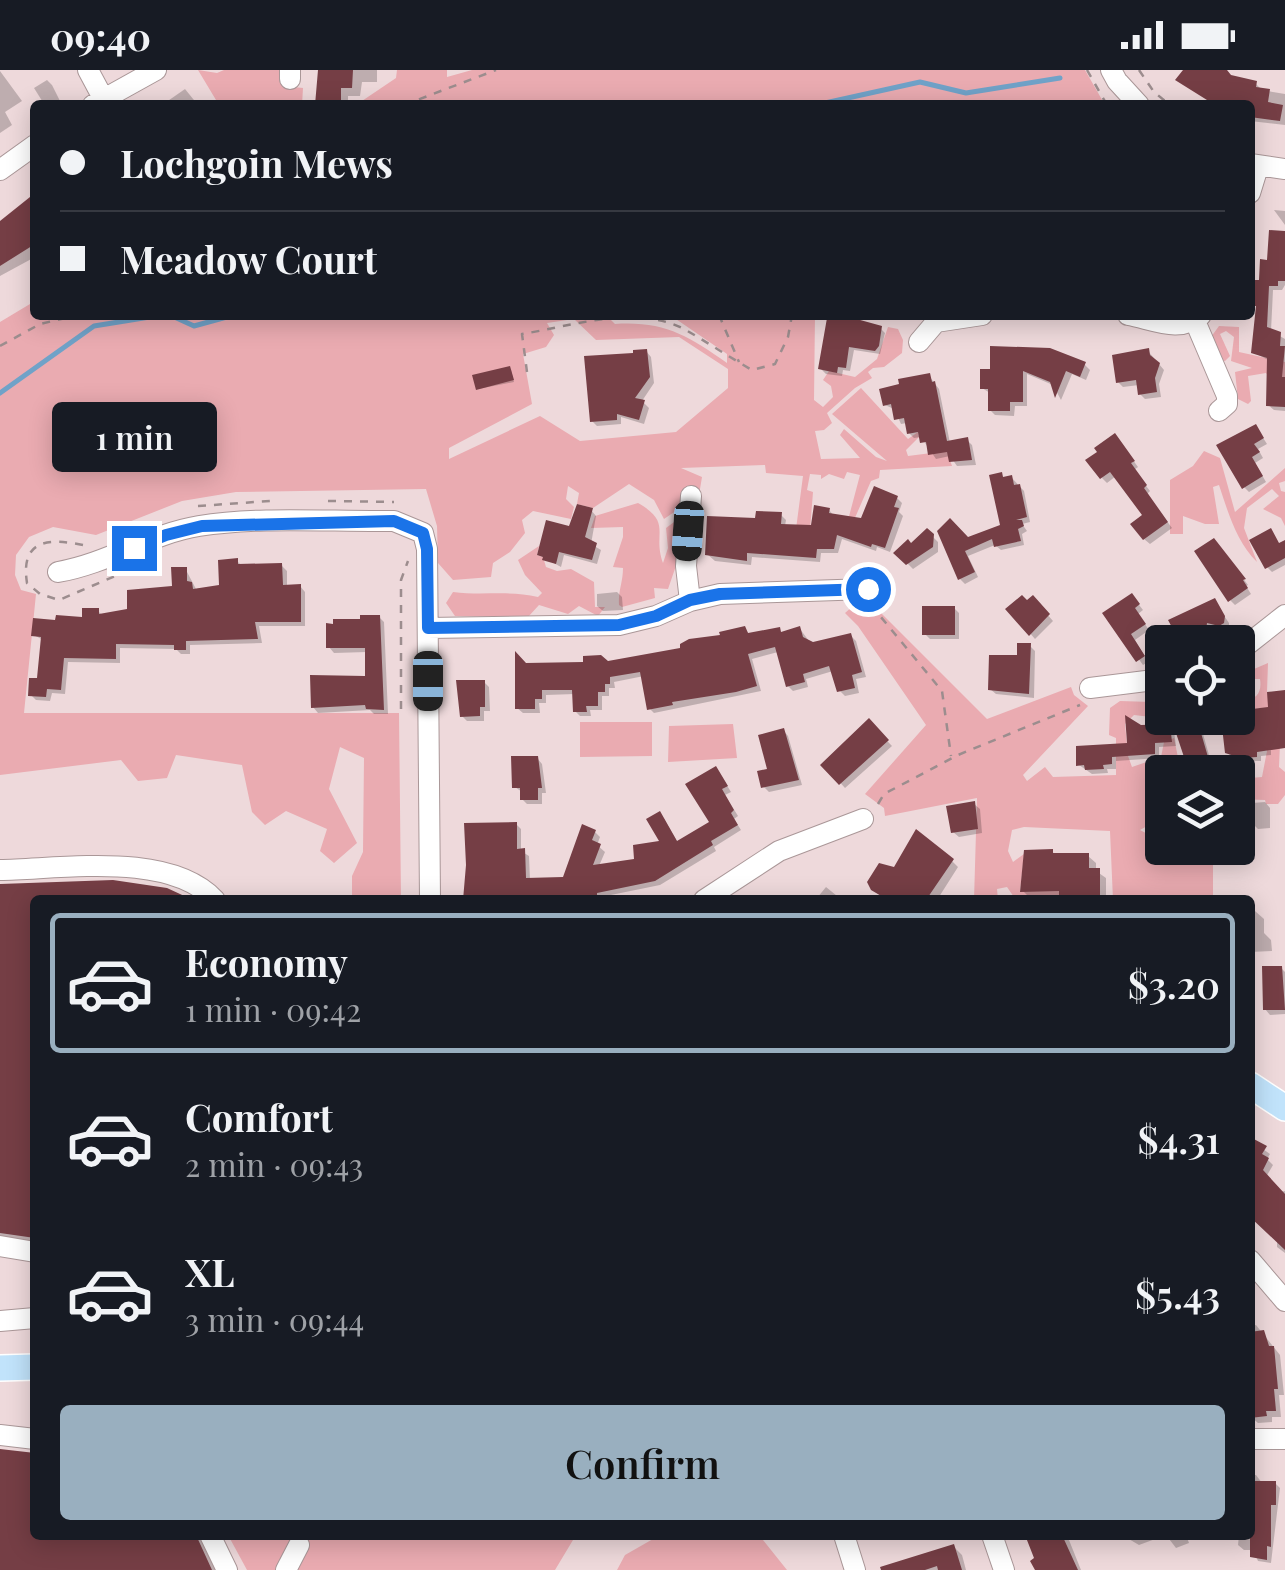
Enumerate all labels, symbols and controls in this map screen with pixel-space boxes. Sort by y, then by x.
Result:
text: 09:40 [50,10,151,61]
text: Lochgoin Mews [120,137,393,188]
text: Meadow Court [120,233,377,284]
callout: 1 min [52,403,216,473]
text: 1 min [96,415,173,458]
car [671,500,705,562]
route end [112,526,157,571]
route start [846,567,891,612]
map controls [1145,625,1255,865]
button: locate [1145,625,1255,735]
car [413,651,443,711]
button: layers [1145,755,1255,865]
text: Economy [185,936,348,987]
icon: car [65,938,155,1028]
text: $3.20 [1128,958,1220,1009]
text: 1 min · 09:42 [185,987,361,1030]
text: Comfort [185,1091,333,1142]
icon: car [65,1093,155,1183]
text: $4.31 [1138,1113,1220,1164]
text: 2 min · 09:43 [185,1142,363,1185]
text: XL [185,1246,234,1297]
icon: car [65,1248,155,1338]
text: $5.43 [1135,1268,1220,1319]
text: 3 min · 09:44 [185,1297,364,1340]
button: Confirm [60,1405,1225,1520]

